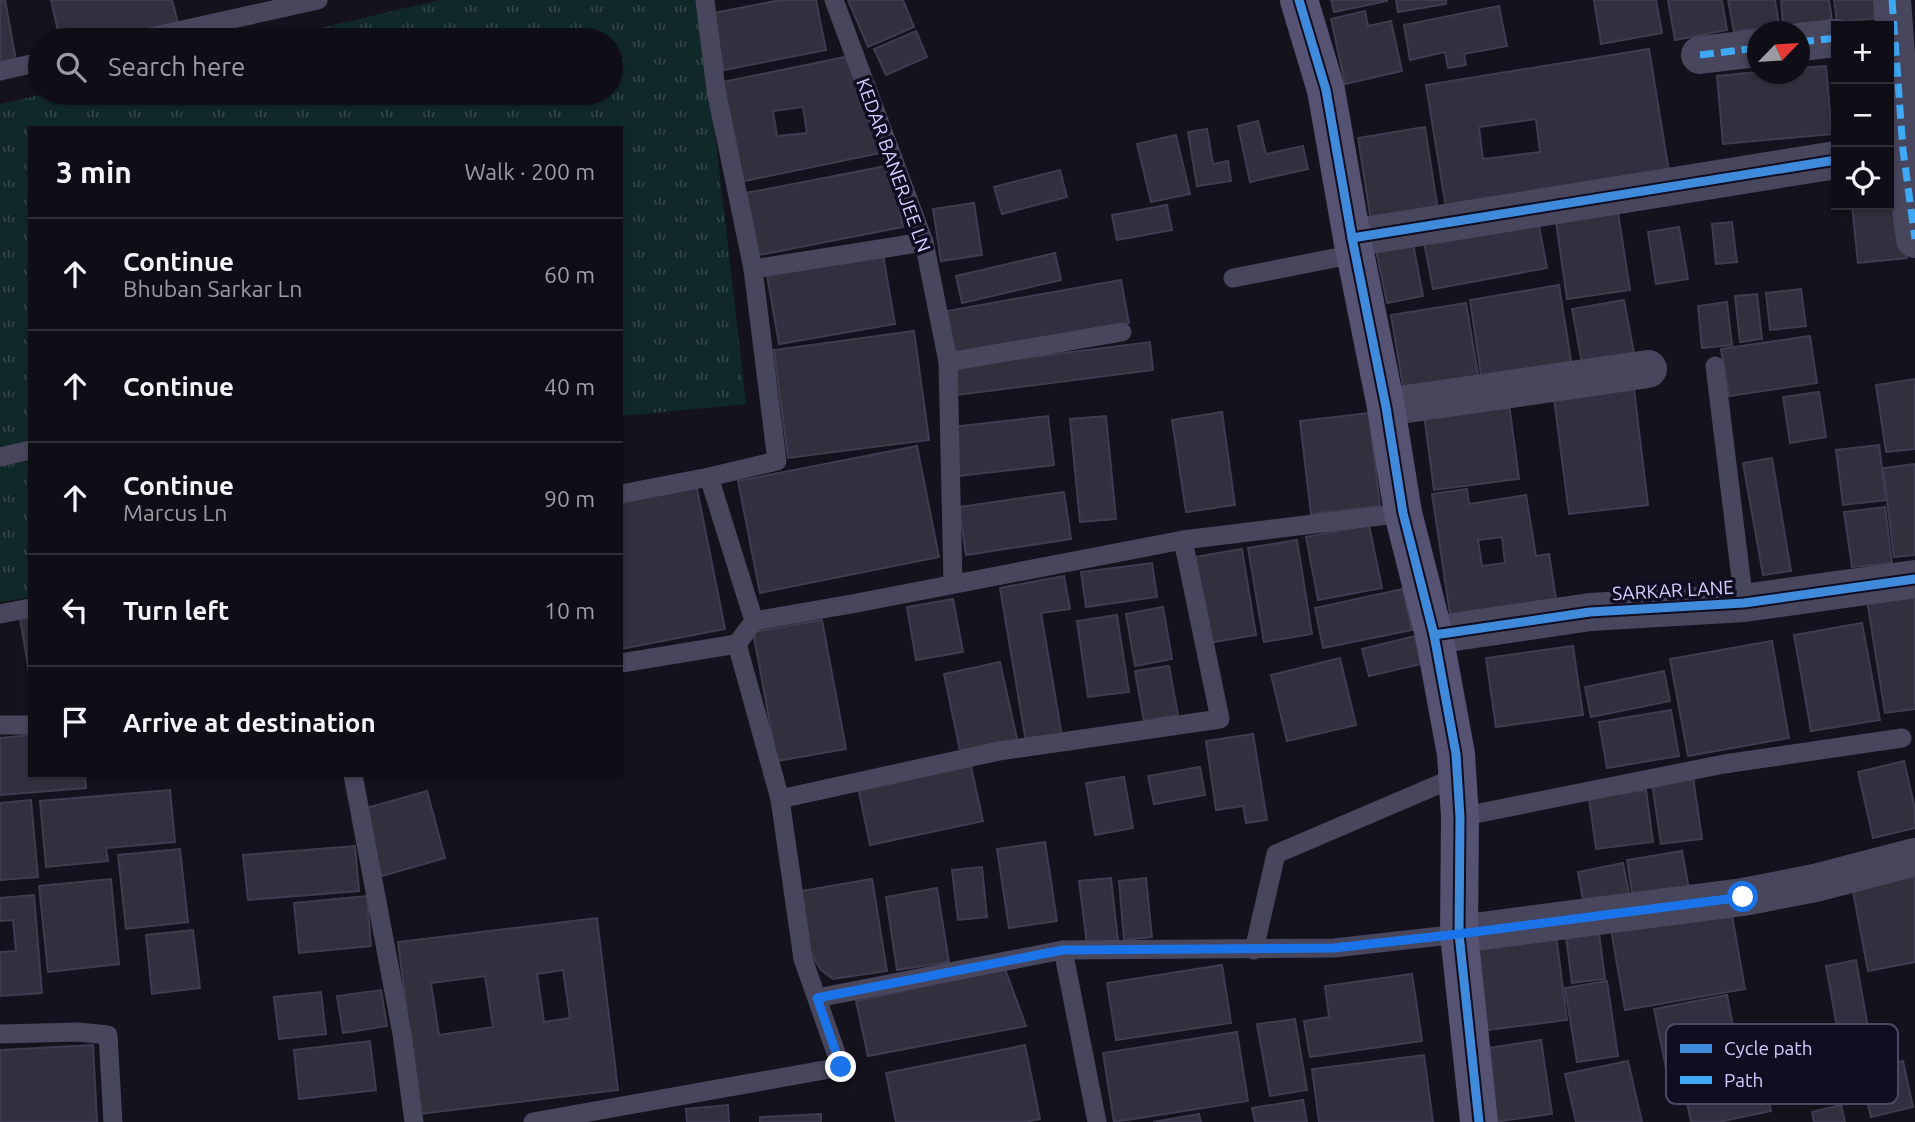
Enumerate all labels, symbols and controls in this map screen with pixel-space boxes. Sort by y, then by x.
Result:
north arrow [1747,21,1810,84]
map controls [1831,21,1894,210]
button: + [1831,21,1894,84]
search box [28,28,623,105]
icon: search [52,48,90,86]
text: Search here [108,52,245,81]
street label: KEDAR BANERJEE LN [852,75,936,255]
button: − [1831,84,1894,147]
button: locate [1831,147,1894,210]
text: 3 min [56,155,132,189]
text: Walk · 200 m [464,159,595,184]
text: Continue [123,247,234,276]
icon: ahead [56,255,94,293]
text: 60 m [544,262,595,287]
text: Bhuban Sarkar Ln [123,276,302,301]
icon: ahead [56,367,94,405]
text: Continue [123,372,234,401]
text: 40 m [544,374,595,399]
text: Continue [123,471,234,500]
icon: ahead [56,479,94,517]
text: 90 m [544,486,595,511]
text: Marcus Ln [123,500,227,525]
street label: SARKAR LANE [1612,576,1734,604]
icon: left [56,591,94,629]
text: Turn left [123,596,229,625]
text: 10 m [544,598,595,623]
icon: arrive [56,703,94,741]
text: Arrive at destination [123,708,376,737]
route start [1727,881,1758,912]
legend [1666,1024,1898,1104]
text: Cycle path [1724,1037,1813,1059]
route end [825,1051,856,1082]
text: Path [1724,1069,1763,1091]

